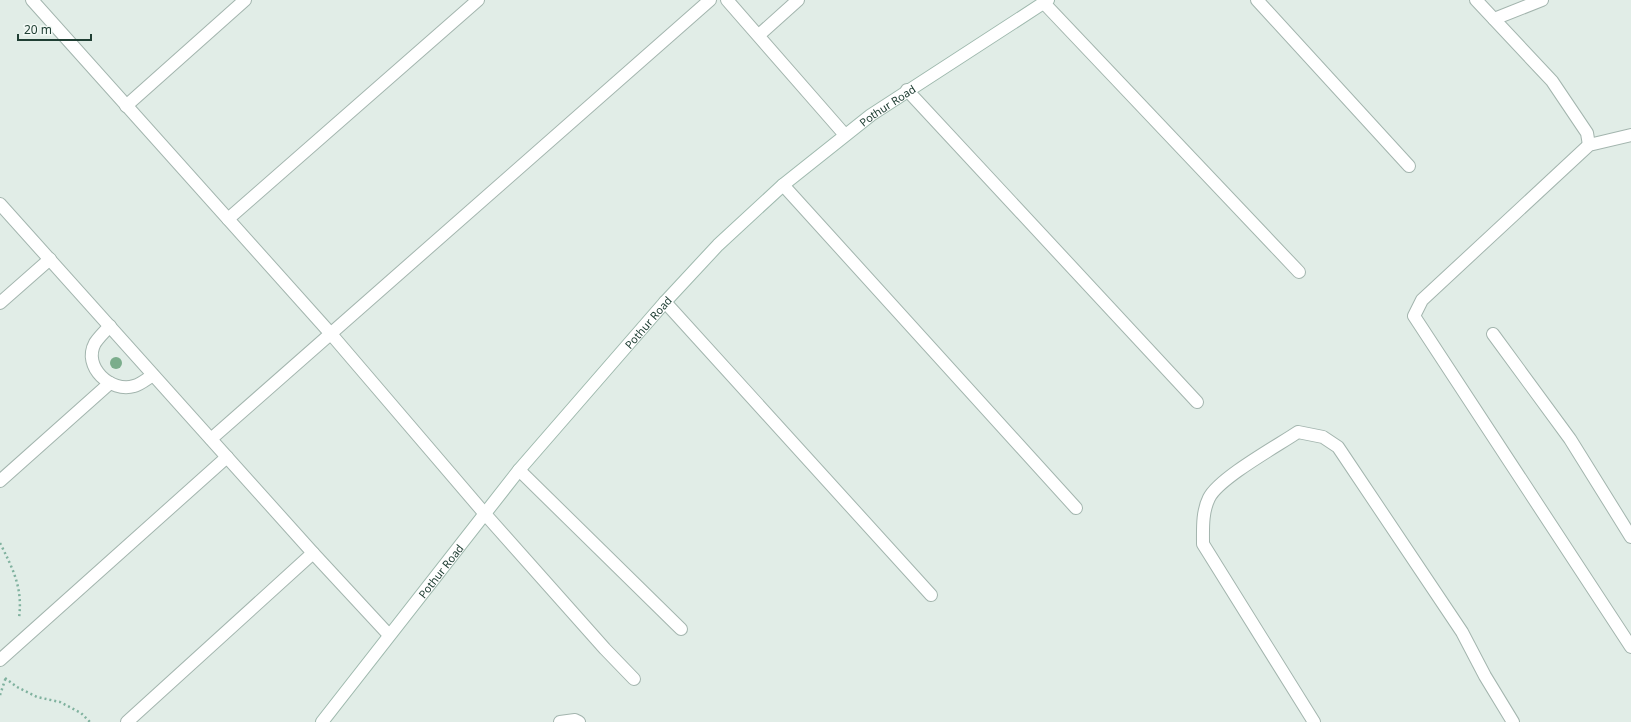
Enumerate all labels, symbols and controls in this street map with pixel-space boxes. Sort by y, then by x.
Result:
scale bar [18,16,91,42]
text: 20 m [24,21,52,38]
street label: Pothur Road [856,81,918,129]
street label: Pothur Road [621,293,675,351]
street label: Pothur Road [414,541,466,601]

